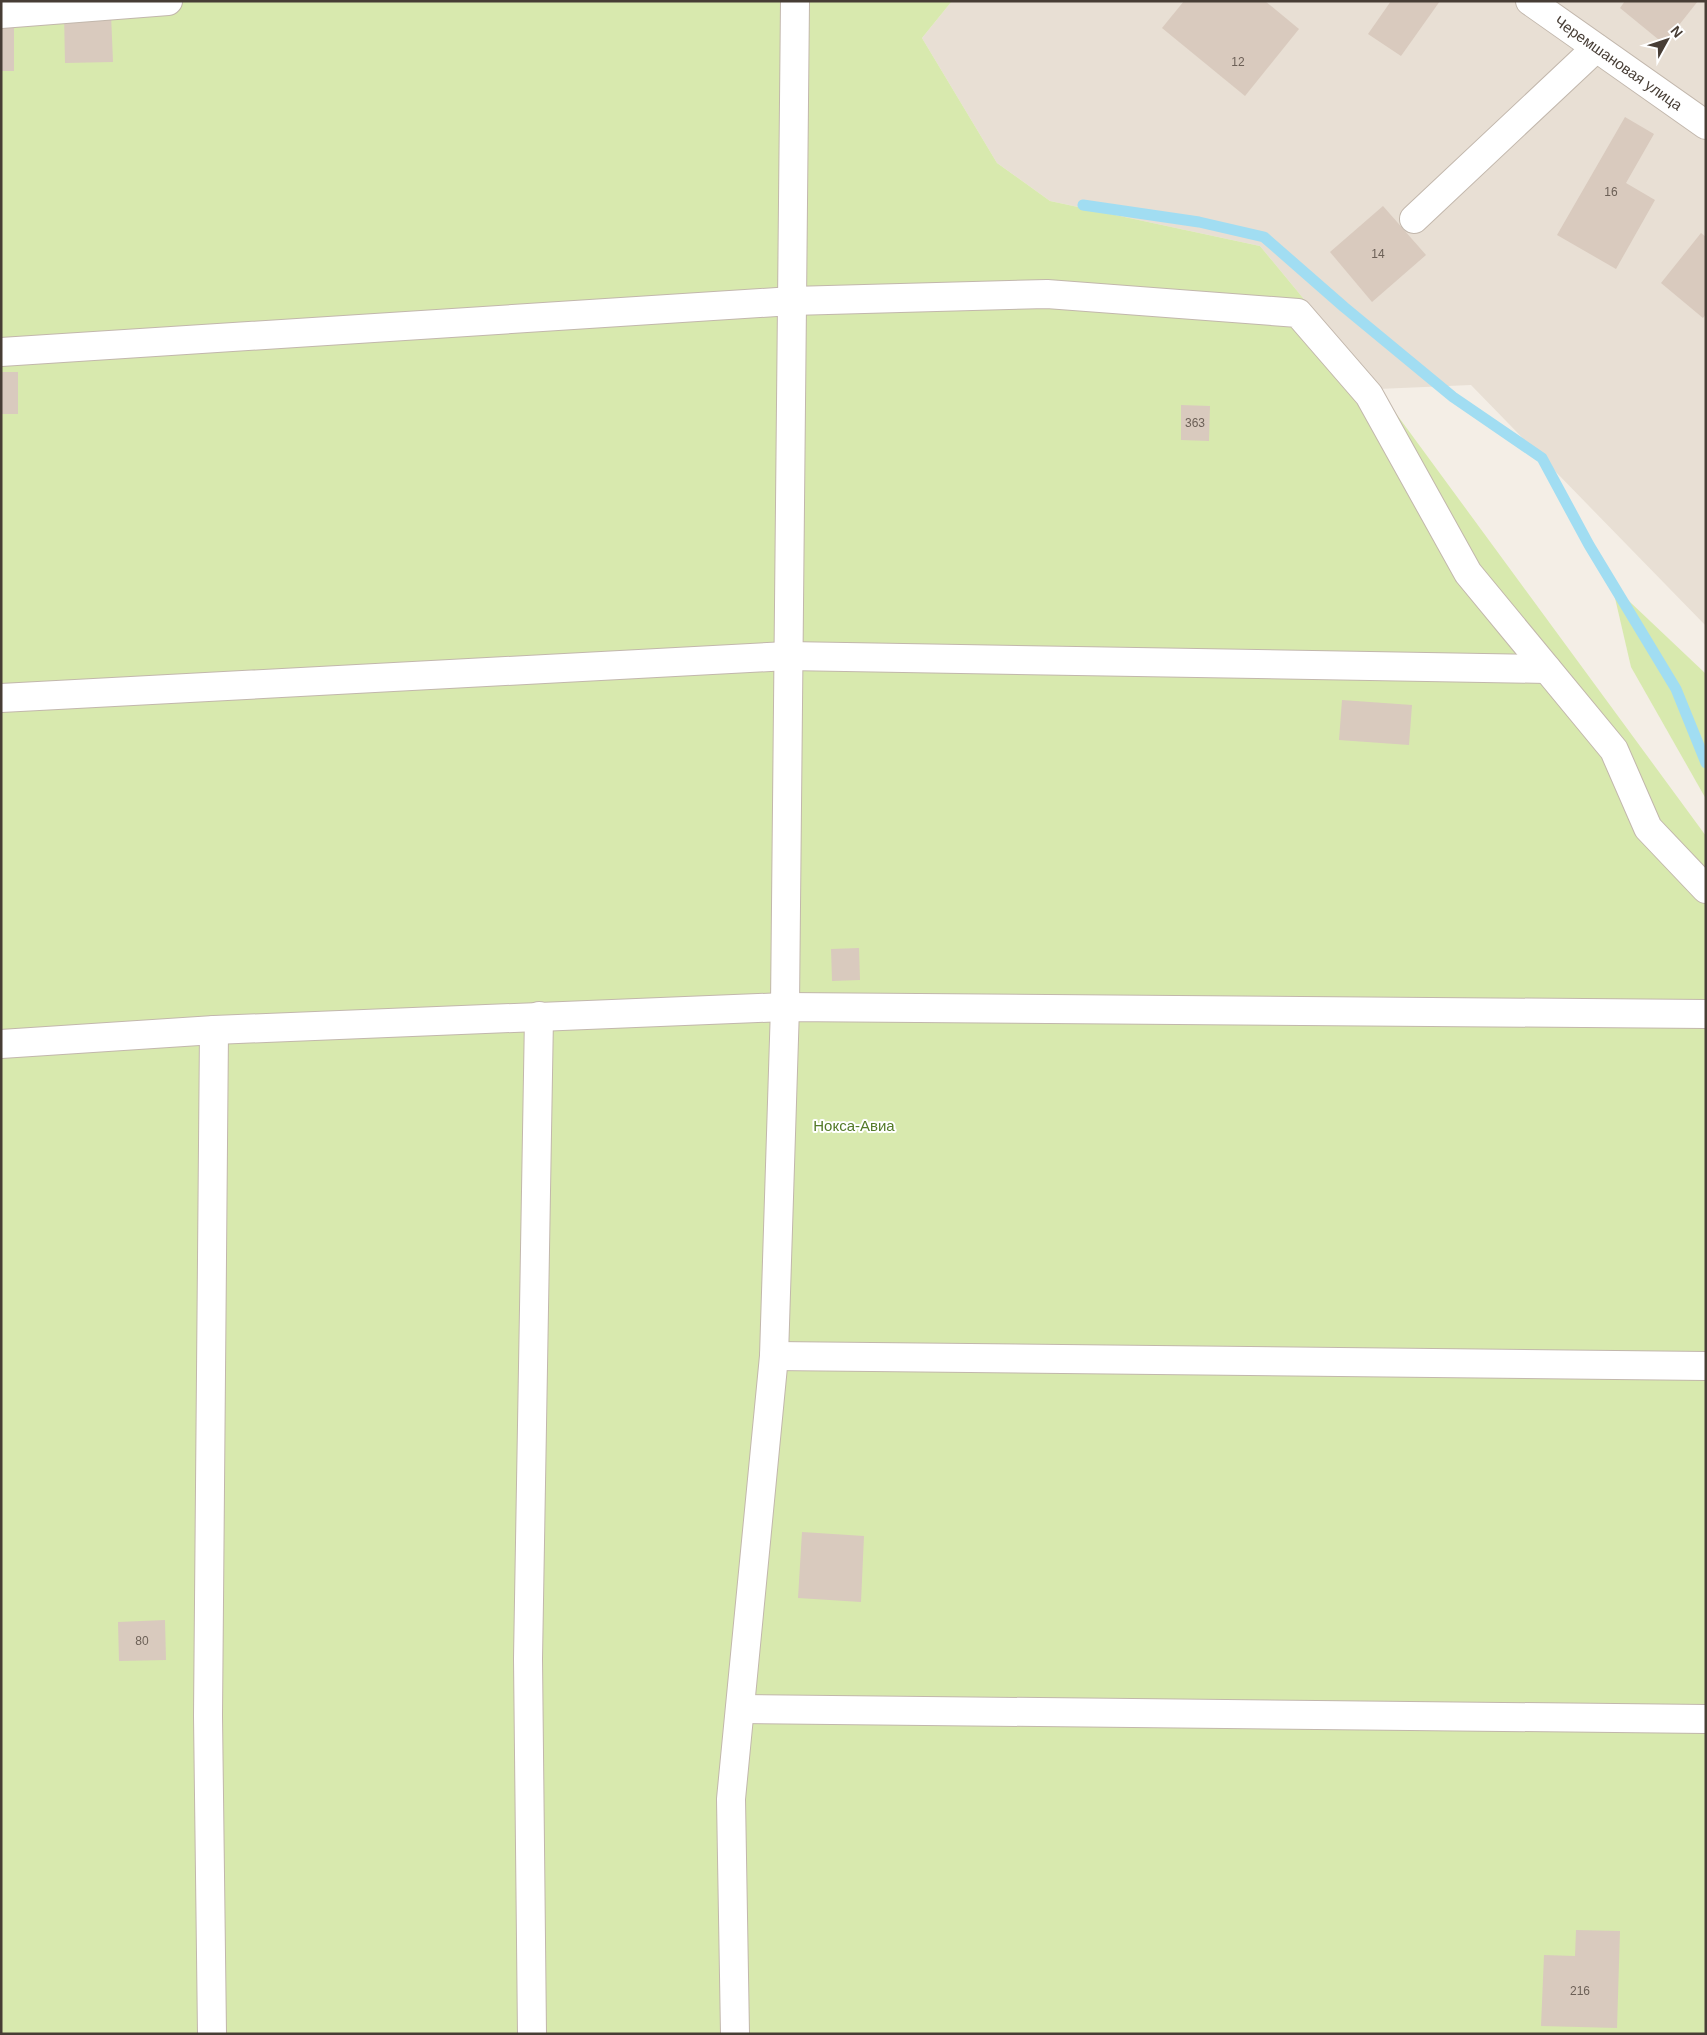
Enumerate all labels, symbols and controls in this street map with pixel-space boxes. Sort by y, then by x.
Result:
street label: Черемшановая улица [1552,12,1686,114]
north arrow [1642,15,1692,65]
text: N [1668,23,1686,41]
house number: 12 [1231,55,1245,69]
house number: 16 [1604,185,1618,199]
house number: 14 [1371,247,1385,261]
house number: 363 [1185,416,1205,430]
park label: Нокса-Авиа [813,1117,895,1134]
house number: 80 [135,1634,149,1648]
house number: 216 [1570,1984,1590,1998]

